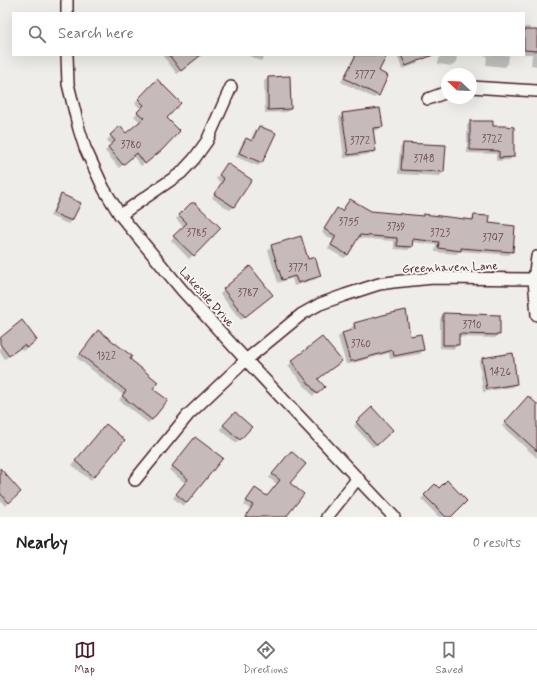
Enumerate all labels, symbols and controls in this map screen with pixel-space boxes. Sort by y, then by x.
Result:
search box [12,12,525,56]
icon: search [26,23,48,45]
text: Search here [58,24,134,44]
north arrow [441,68,477,104]
house number: 3777 [354,69,376,82]
house number: 3722 [482,133,502,146]
house number: 3772 [350,135,370,148]
house number: 3780 [121,139,142,152]
house number: 3748 [413,153,435,166]
house number: 3755 [338,216,360,229]
house number: 3739 [387,221,405,234]
house number: 3785 [187,227,207,240]
house number: 3723 [430,227,450,240]
house number: 3707 [482,232,504,245]
street label: Greenhaven Lane [402,258,499,278]
house number: 3771 [288,262,308,275]
street label: Lakeside Drive [175,264,238,331]
house number: 3787 [237,287,259,300]
house number: 3710 [462,319,482,332]
house number: 3760 [351,338,371,351]
house number: 1322 [96,350,116,363]
house number: 1426 [489,366,511,379]
text: Nearby [16,532,68,554]
text: 0 results [473,535,521,552]
tab: Map [74,639,96,677]
tab: Directions [243,639,288,677]
tab: Saved [436,639,463,677]

